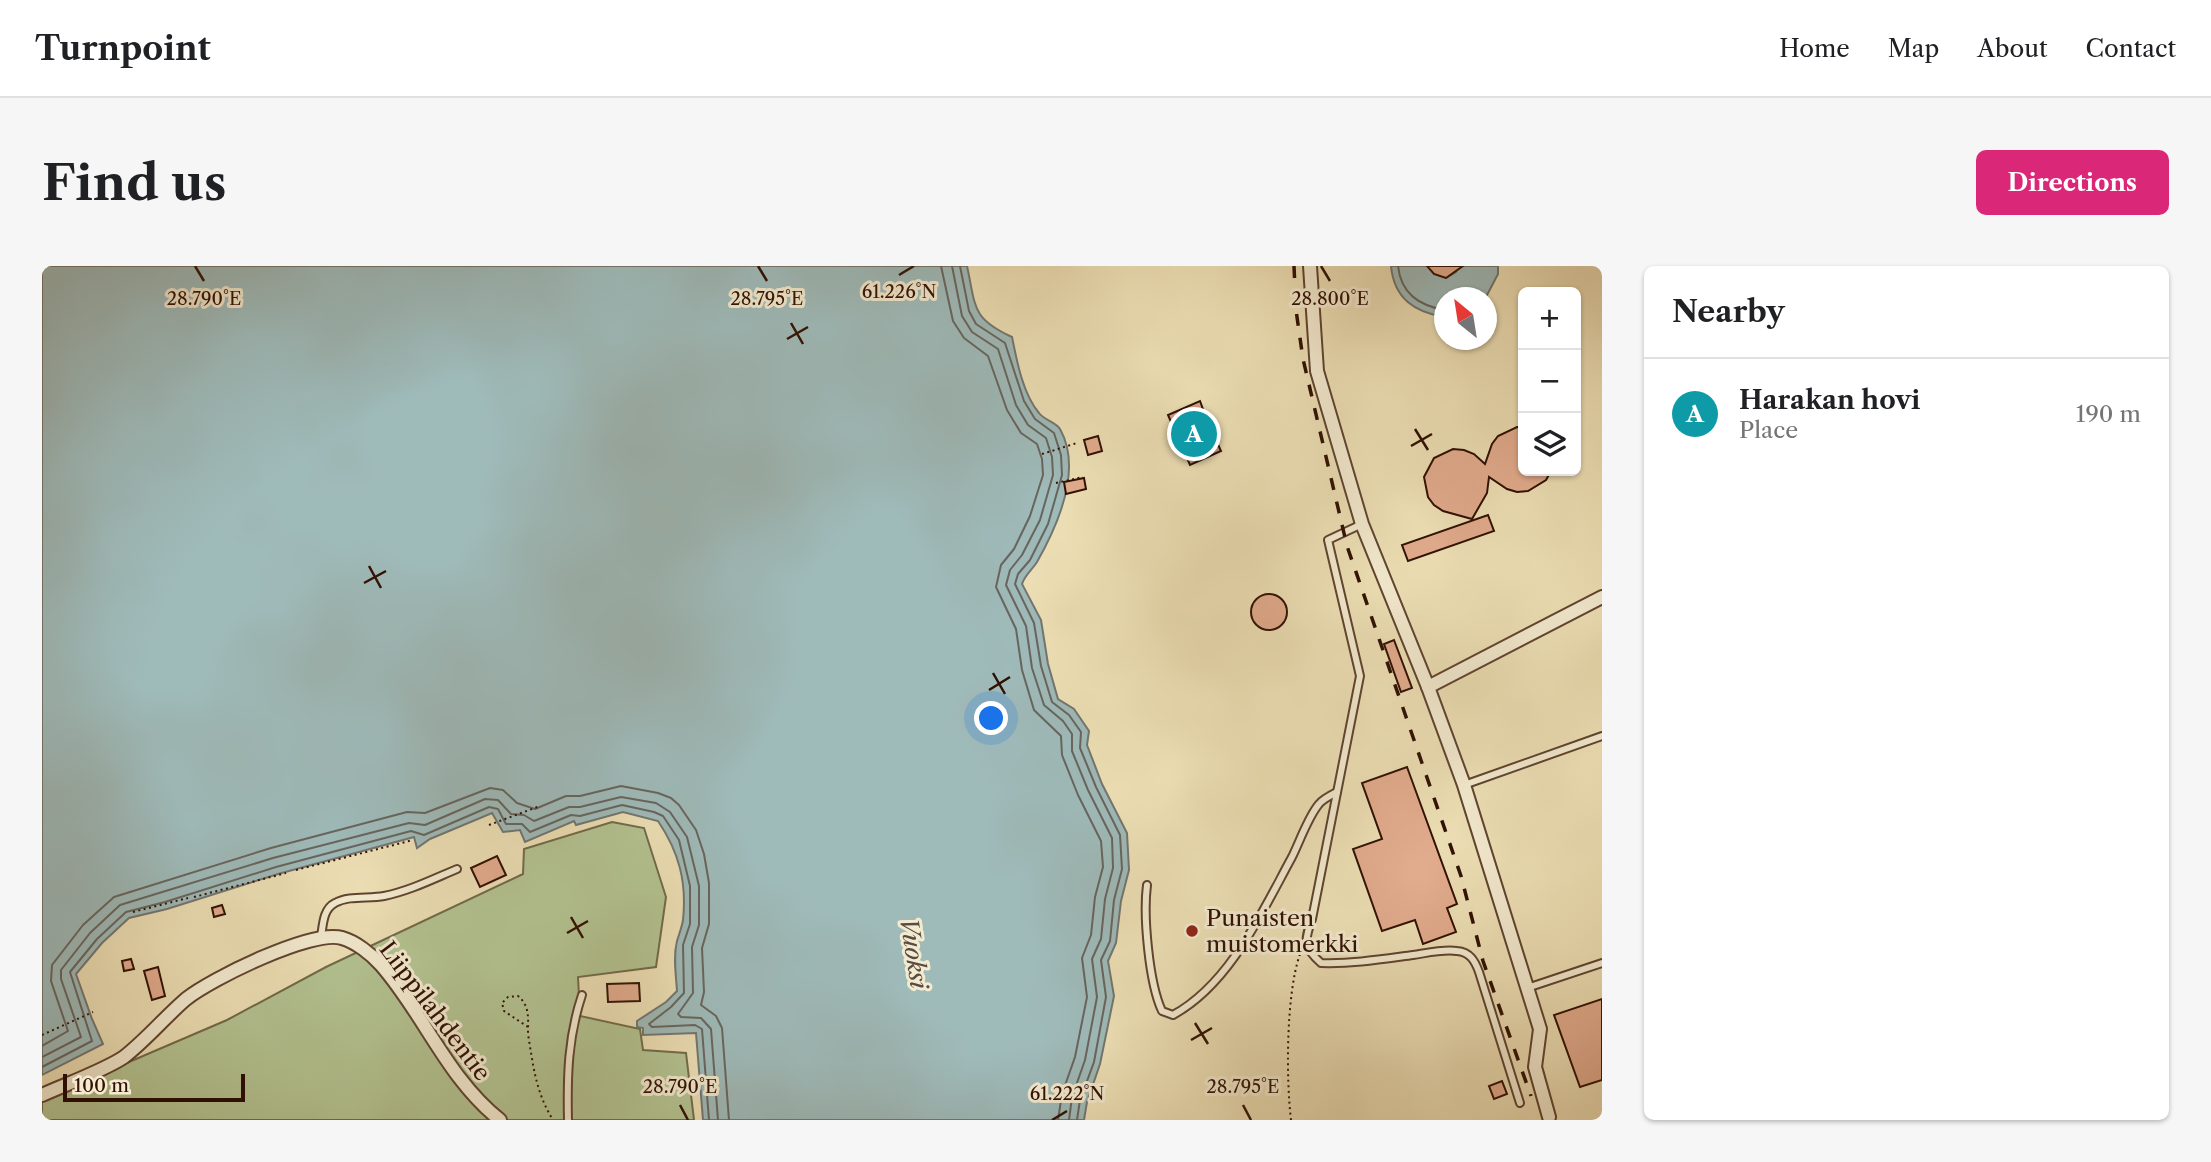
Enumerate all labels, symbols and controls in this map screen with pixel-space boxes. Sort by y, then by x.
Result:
text: Turnpoint [35,28,211,69]
text: Home [1779,34,1850,63]
text: Map [1888,34,1939,63]
text: About [1977,34,2048,63]
text: Contact [2086,34,2176,63]
button: Directions [1976,150,2169,215]
text: Find us [42,152,226,213]
text: 61.226°N [862,281,936,303]
north arrow [1434,287,1497,350]
map controls [1518,287,1581,476]
button: + [1518,287,1581,350]
text: 28.790°E [167,288,241,310]
text: 28.795°E [730,288,804,310]
text: 28.800°E [1291,288,1369,310]
text: Nearby [1672,293,1785,330]
button: − [1518,350,1581,413]
text: Harakan hovi [1739,384,1920,416]
text: A [1686,400,1704,428]
text: 190 m [2076,400,2141,428]
pin: A [1171,408,1217,460]
button: layers [1518,413,1581,476]
text: Place [1739,416,1798,444]
your location [974,701,1008,735]
place label: Punaisten muistomerkki [1206,904,1358,958]
water label: Vuoksi [894,915,934,992]
marker: Punaisten muistomerkki [1184,923,1200,939]
street label: Liippilahdentie [374,936,496,1086]
scale bar [63,1071,245,1103]
text: 100 m [74,1074,129,1097]
text: 28.790°E [643,1076,717,1098]
text: 28.795°E [1206,1076,1280,1098]
text: 61.222°N [1030,1083,1105,1105]

